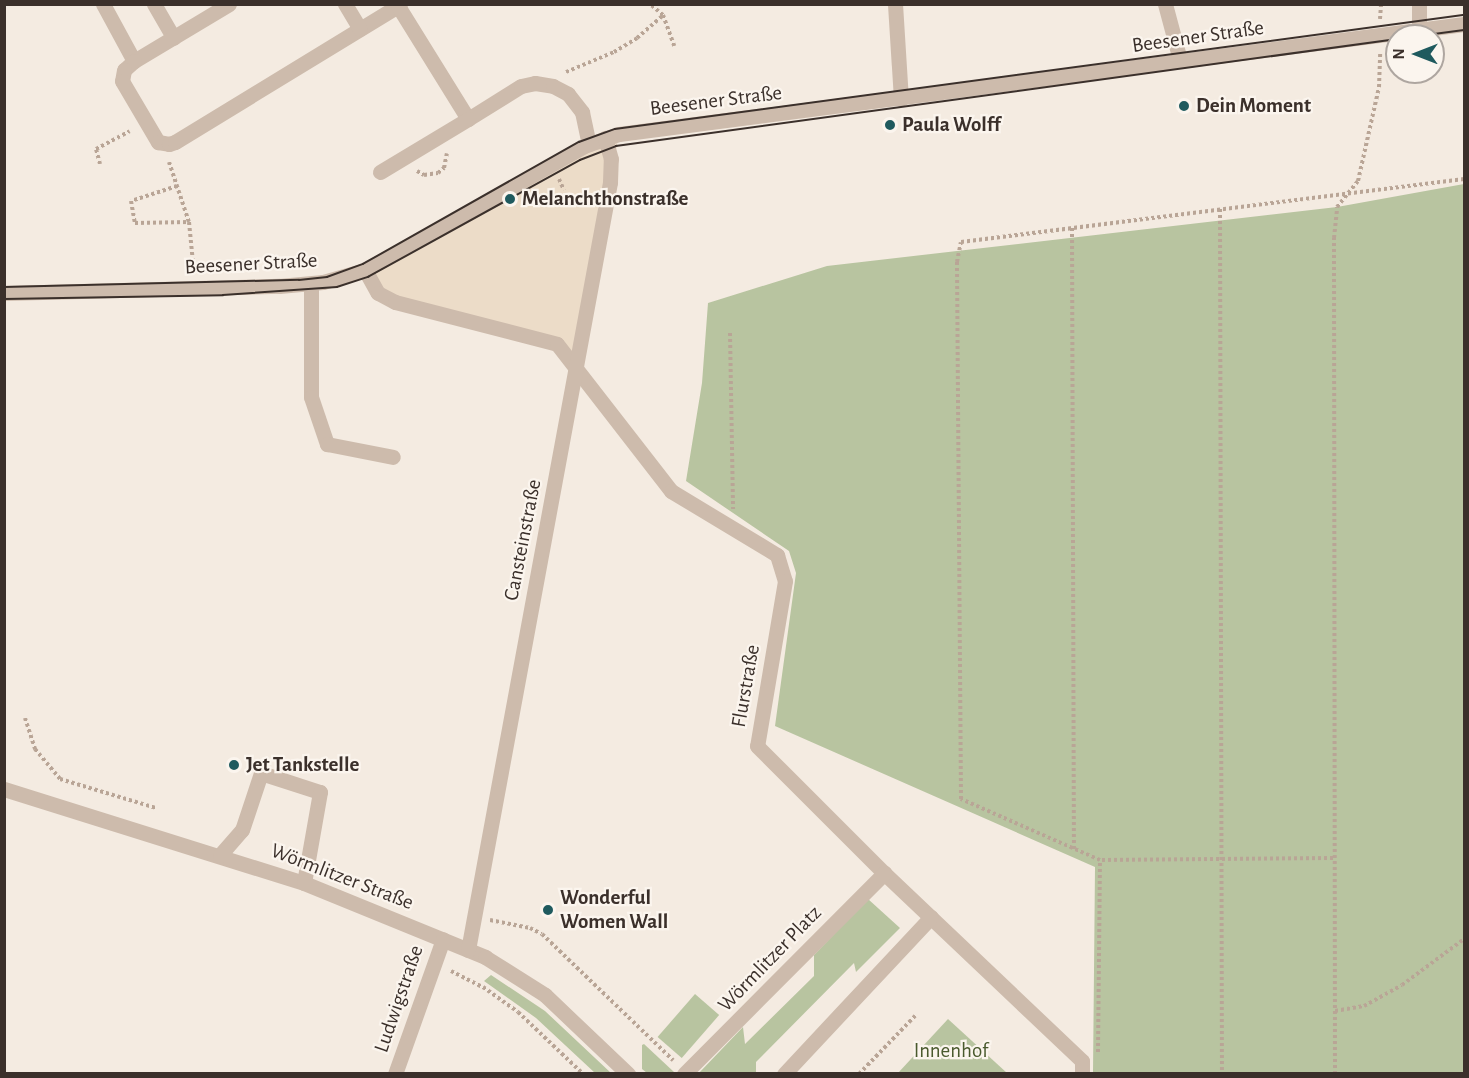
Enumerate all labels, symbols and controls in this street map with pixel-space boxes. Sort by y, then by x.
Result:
street label: Beesener Straße [1130,15,1266,59]
north arrow [1385,24,1445,84]
text: N [1391,48,1407,60]
street label: Beesener Straße [649,80,783,122]
place label: Dein Moment [1196,93,1311,119]
marker: Dein Moment [1177,99,1191,113]
place label: Paula Wolff [902,112,1001,138]
marker: Paula Wolff [883,118,897,132]
place label: Melanchthonstraße [522,186,689,212]
marker: Melanchthonstraße [503,192,517,206]
street label: Beesener Straße [184,248,318,280]
street label: Cansteinstraße [499,477,547,603]
street label: Flurstraße [726,643,766,729]
place label: Jet Tankstelle [246,752,359,778]
marker: Jet Tankstelle [227,758,241,772]
street label: Wörmlitzer Straße [267,838,417,916]
place label: Wonderful Women Wall [560,885,668,935]
street label: Wörmlitzer Platz [713,901,827,1017]
marker: Wonderful Women Wall [541,903,555,917]
street label: Ludwigstraße [369,942,429,1056]
park label: Innenhof [914,1038,988,1064]

